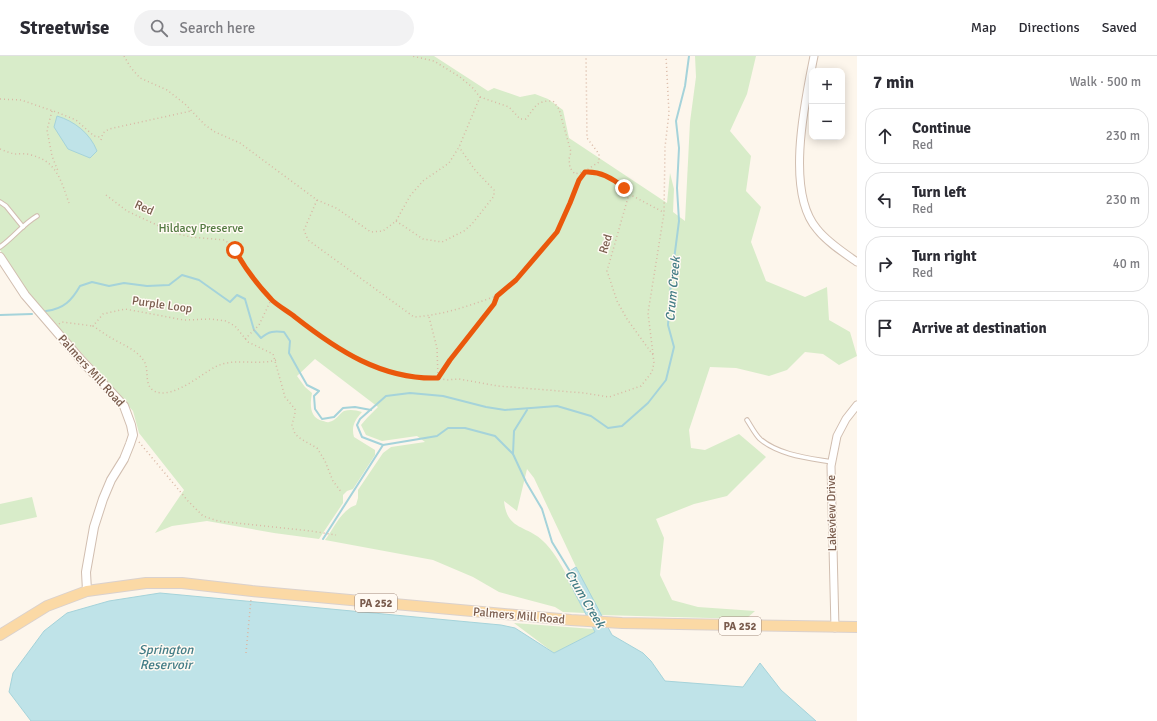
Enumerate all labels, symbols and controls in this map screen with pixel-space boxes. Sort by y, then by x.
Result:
search box [134,10,414,46]
text: Streetwise [20,16,110,40]
icon: search [148,17,170,39]
text: Search here [180,19,255,37]
text: Map [971,19,997,36]
text: Directions [1019,19,1080,36]
text: Saved [1102,19,1137,36]
map controls [809,68,845,140]
button: + [809,68,845,104]
text: 7 min [873,72,914,93]
text: Walk · 500 m [1070,74,1141,90]
button: − [809,104,845,140]
text: Continue [912,119,971,137]
icon: ahead [874,125,896,147]
text: 230 m [1106,128,1140,144]
text: Red [912,137,933,153]
route end [615,179,633,197]
text: Turn left [912,183,966,201]
icon: left [874,189,896,211]
text: 230 m [1106,192,1140,208]
street label: Red [132,197,156,219]
text: Red [912,201,933,217]
park label: Hildacy Preserve [158,221,244,236]
street label: Red [596,233,616,255]
route start [226,241,244,259]
text: Turn right [912,247,977,265]
icon: right [874,253,896,275]
water label: Crum Creek [662,254,684,322]
text: 40 m [1113,256,1140,272]
text: Red [912,265,933,281]
street label: Purple Loop [131,293,193,317]
icon: arrive [874,317,896,339]
text: Arrive at destination [912,319,1047,337]
street label: Palmers Mill Road [55,332,127,410]
street label: Lakeview Drive [824,475,840,551]
water label: Crum Creek [561,567,609,632]
road number: PA 252 [355,594,397,612]
street label: Palmers Mill Road [472,605,566,627]
road number: PA 252 [719,617,761,635]
water label: Springton Reservoir [139,642,194,673]

